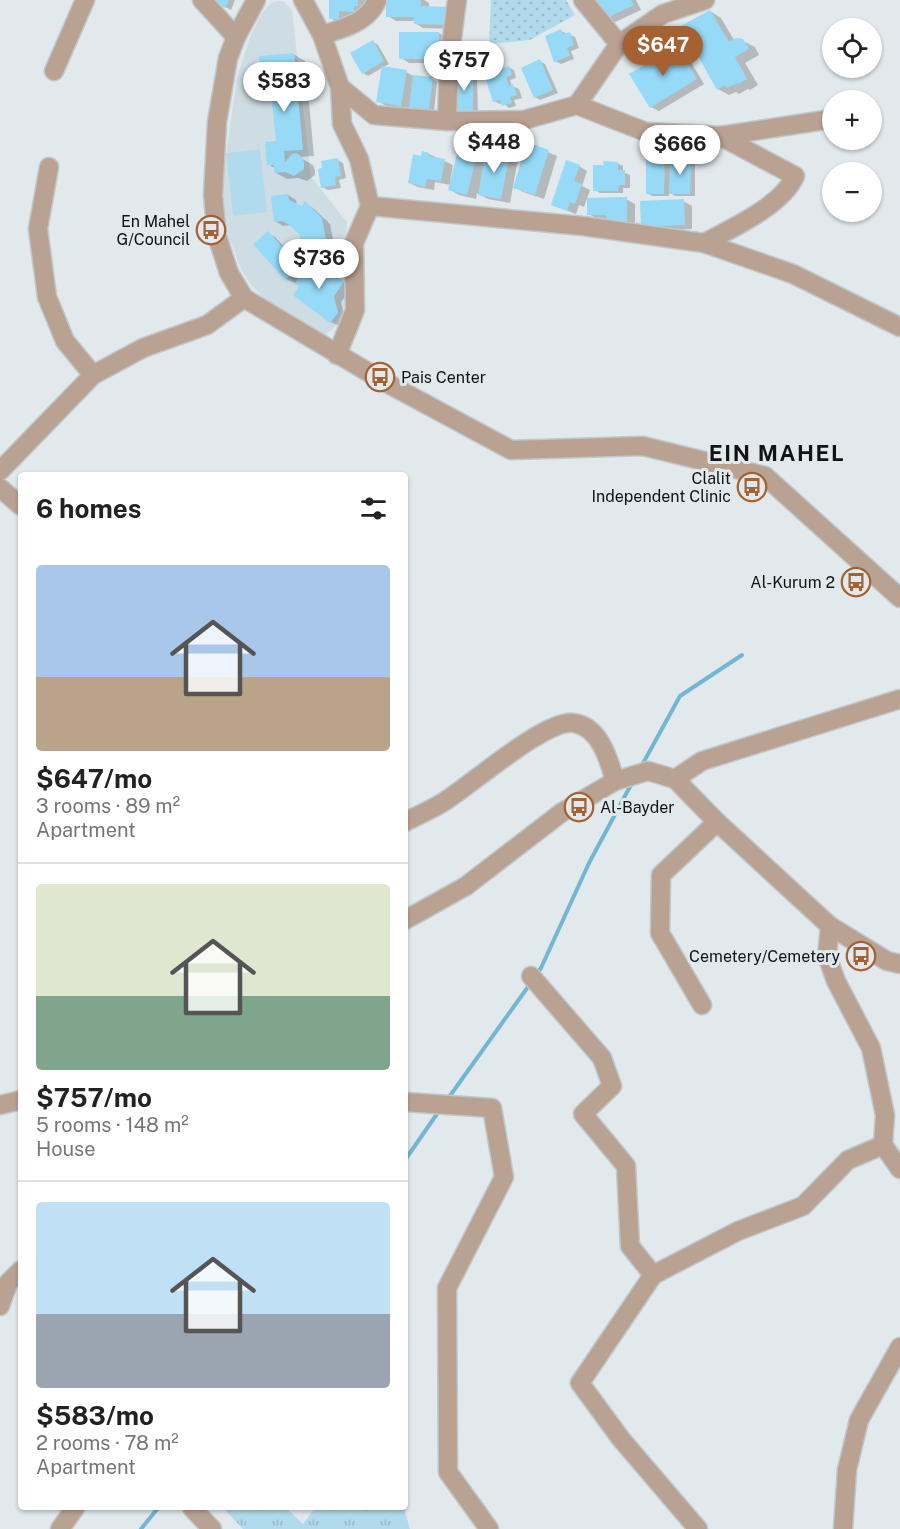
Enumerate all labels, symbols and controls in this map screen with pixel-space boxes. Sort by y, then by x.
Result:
map controls [822,18,882,222]
button: locate [822,18,882,78]
pin: $647 [627,26,699,77]
text: $647 [637,33,689,57]
pin: $757 [428,41,500,92]
text: $757 [438,48,490,72]
pin: $583 [248,62,320,113]
text: $583 [257,69,311,93]
button: + [822,90,882,150]
pin: $448 [458,123,530,174]
pin: $666 [644,125,716,176]
text: $448 [467,130,521,154]
text: $666 [653,132,707,156]
button: − [822,162,882,222]
place label: En Mahel G/Council [117,212,190,249]
bus stop icon: En Mahel G/Council [195,214,227,246]
pin: $736 [283,239,355,290]
text: $736 [293,246,345,270]
bus stop icon: Pais Center [364,361,396,393]
place label: Pais Center [401,368,486,387]
district label: EIN MAHEL [709,440,845,466]
place label: Clalit Independent Clinic [591,469,731,506]
bus stop icon: Clalit Independent Clinic [736,471,768,503]
icon: filters [357,492,390,525]
text: 6 homes [36,493,141,524]
bus stop icon: Al-Kurum 2 [840,566,872,598]
place label: Al-Kurum 2 [750,573,835,592]
icon: home [159,604,267,712]
text: $647/mo [36,763,152,794]
bus stop icon: Al-Bayder [563,791,595,823]
text: 3 rooms · 89 m² [36,794,180,818]
place label: Al-Bayder [600,798,675,817]
text: Apartment [36,818,136,842]
icon: home [159,923,267,1031]
bus stop icon: Cemetery/Cemetery [845,940,877,972]
place label: Cemetery/Cemetery [689,947,840,966]
text: $757/mo [36,1082,152,1113]
text: 5 rooms · 148 m² [36,1113,189,1137]
text: House [36,1137,96,1161]
icon: home [159,1241,267,1349]
text: $583/mo [36,1400,154,1431]
text: 2 rooms · 78 m² [36,1431,179,1455]
text: Apartment [36,1455,136,1479]

